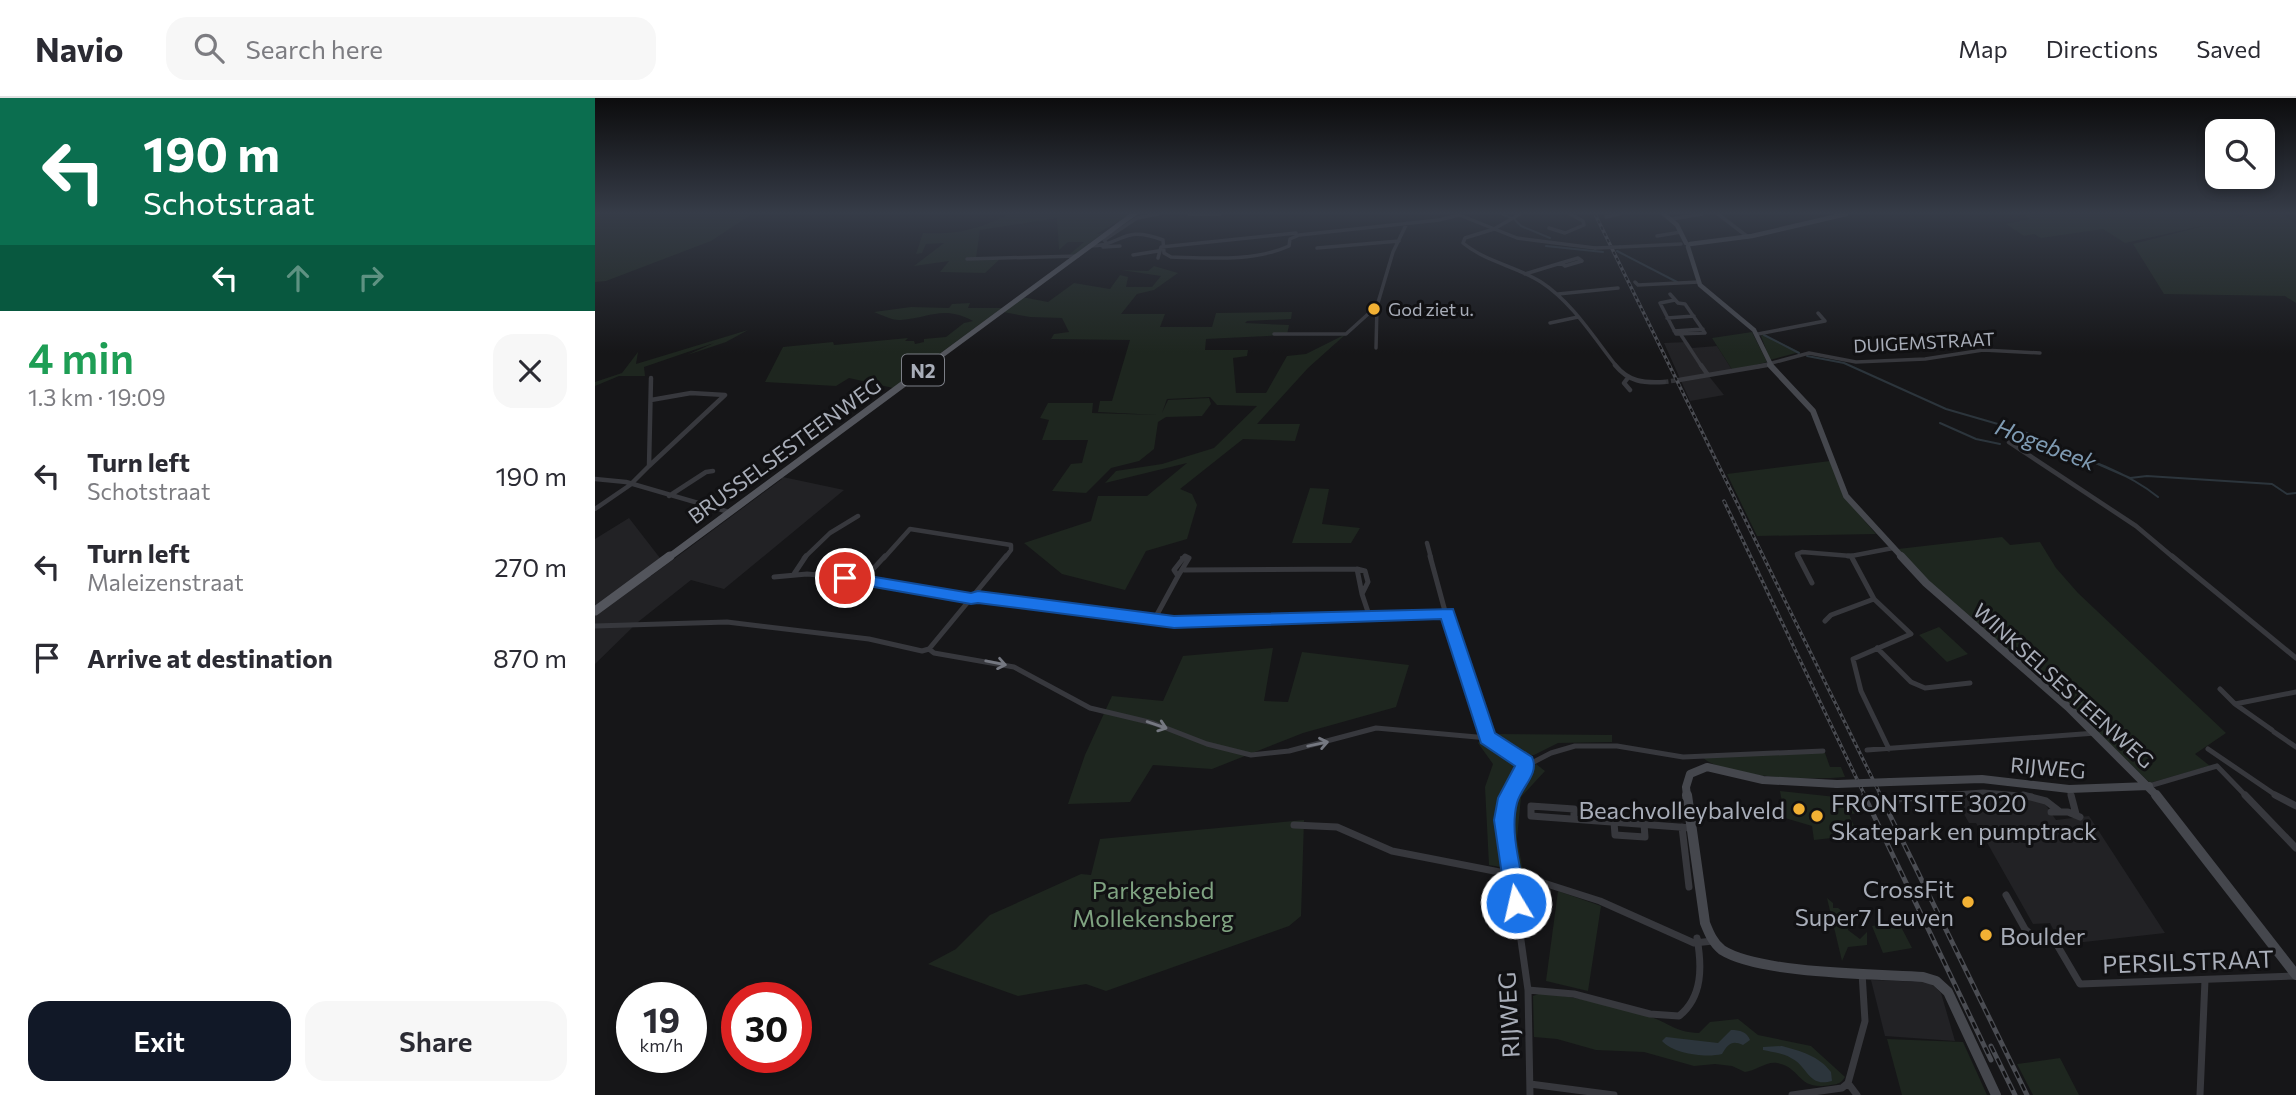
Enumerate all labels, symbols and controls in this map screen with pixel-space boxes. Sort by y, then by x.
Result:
search box [166,17,656,80]
text: Navio [35,28,124,69]
icon: search [190,29,228,67]
text: Search here [246,33,383,64]
text: Map [1958,34,2008,63]
text: Directions [2046,34,2158,63]
text: Saved [2196,34,2261,63]
map controls [2205,119,2275,189]
button: search [2205,119,2275,189]
text: 190 m [143,122,280,182]
icon: left [28,126,119,217]
text: Schotstraat [143,182,315,222]
icon: left [206,259,244,297]
icon: ahead [279,259,317,297]
icon: right [352,259,390,297]
place label: God ziet u. [1388,298,1474,320]
marker: God ziet u. [1366,301,1382,317]
street label: DUIGEMSTRAAT [1853,327,1995,357]
text: 4 min [28,331,134,383]
button: close [493,334,567,408]
road number: N2 [902,354,944,386]
street label: BRUSSELSESTEENWEG [683,372,885,528]
text: 1.3 km · 19:09 [28,383,166,411]
water label: Hogebeek [1992,412,2101,476]
text: Turn left [87,446,190,477]
icon: left [28,457,66,495]
text: 190 m [495,460,567,491]
text: Schotstraat [87,477,210,505]
text: Turn left [87,537,190,568]
icon: left [28,548,66,586]
pin [815,548,875,608]
text: 270 m [494,551,567,582]
icon: arrive [826,559,864,597]
text: Maleizenstraat [87,568,244,596]
street label: WINKSELSESTEENWEG [1969,597,2159,773]
icon: arrive [28,639,66,677]
text: Arrive at destination [87,642,333,673]
text: 870 m [493,642,567,673]
one-way arrow [984,657,1007,670]
one-way arrow [1145,720,1167,732]
one-way arrow [1306,737,1329,751]
street label: RIJWEG [2009,751,2087,783]
place label: FRONTSITE 3020 Skatepark en pumptrack [1831,788,2097,845]
place label: Beachvolleybalveld [1578,795,1785,824]
marker: Beachvolleybalveld [1791,801,1807,817]
marker: FRONTSITE 3020 Skatepark en pumptrack [1809,808,1825,824]
position arrow [1479,866,1553,940]
place label: CrossFit Super7 Leuven [1795,874,1954,931]
park label: Parkgebied Mollekensberg [1072,875,1234,932]
marker: CrossFit Super7 Leuven [1960,894,1976,910]
place label: Boulder [2000,921,2086,950]
marker: Boulder [1978,927,1994,943]
street label: PERSILSTRAAT [2102,944,2274,978]
street label: RIJWEG [1491,971,1525,1059]
speed limit sign: 30 [721,982,812,1073]
text: 19 [643,997,680,1040]
button: Exit [28,1001,291,1081]
button: Share [305,1001,567,1081]
text: km/h [640,1034,683,1056]

